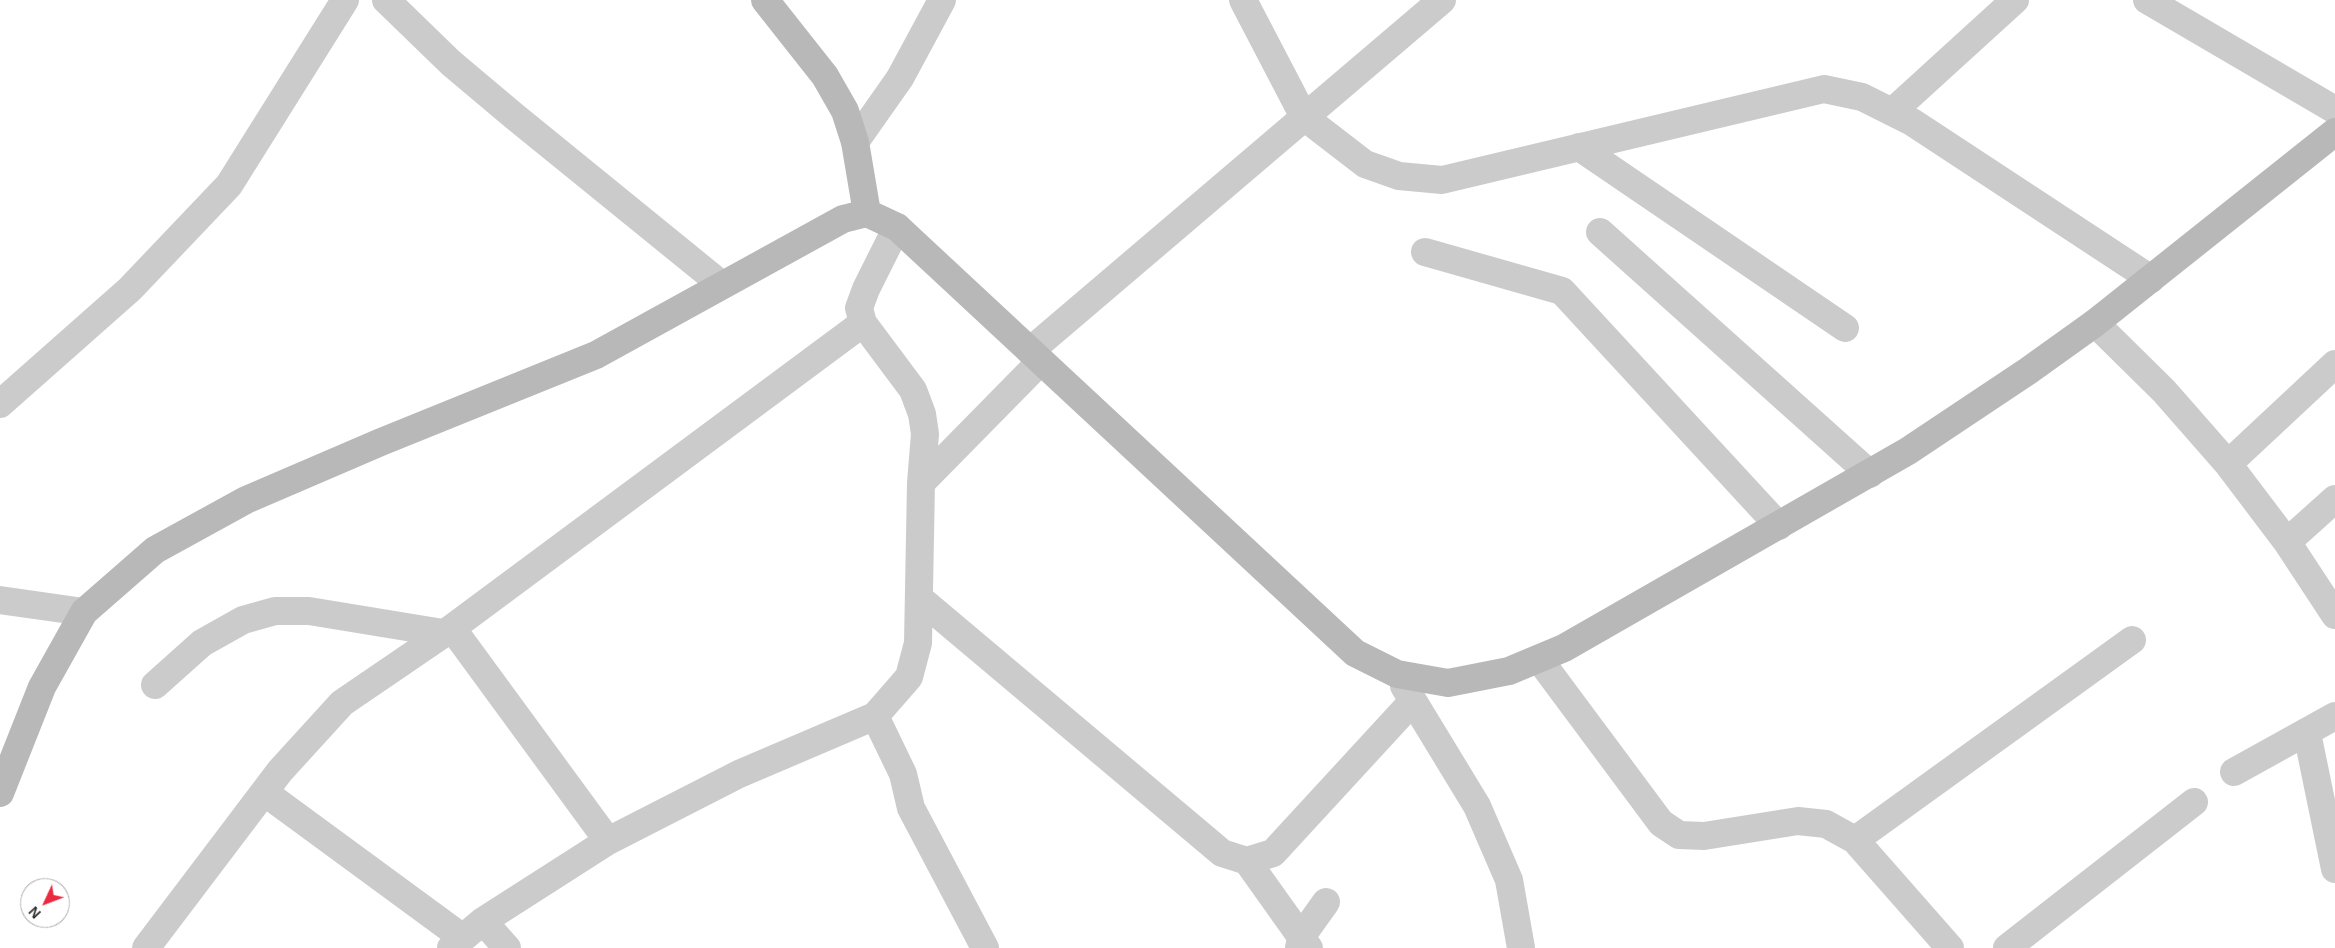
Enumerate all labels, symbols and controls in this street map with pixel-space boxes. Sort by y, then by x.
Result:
north arrow [20,878,70,928]
text: N [25,903,44,922]

